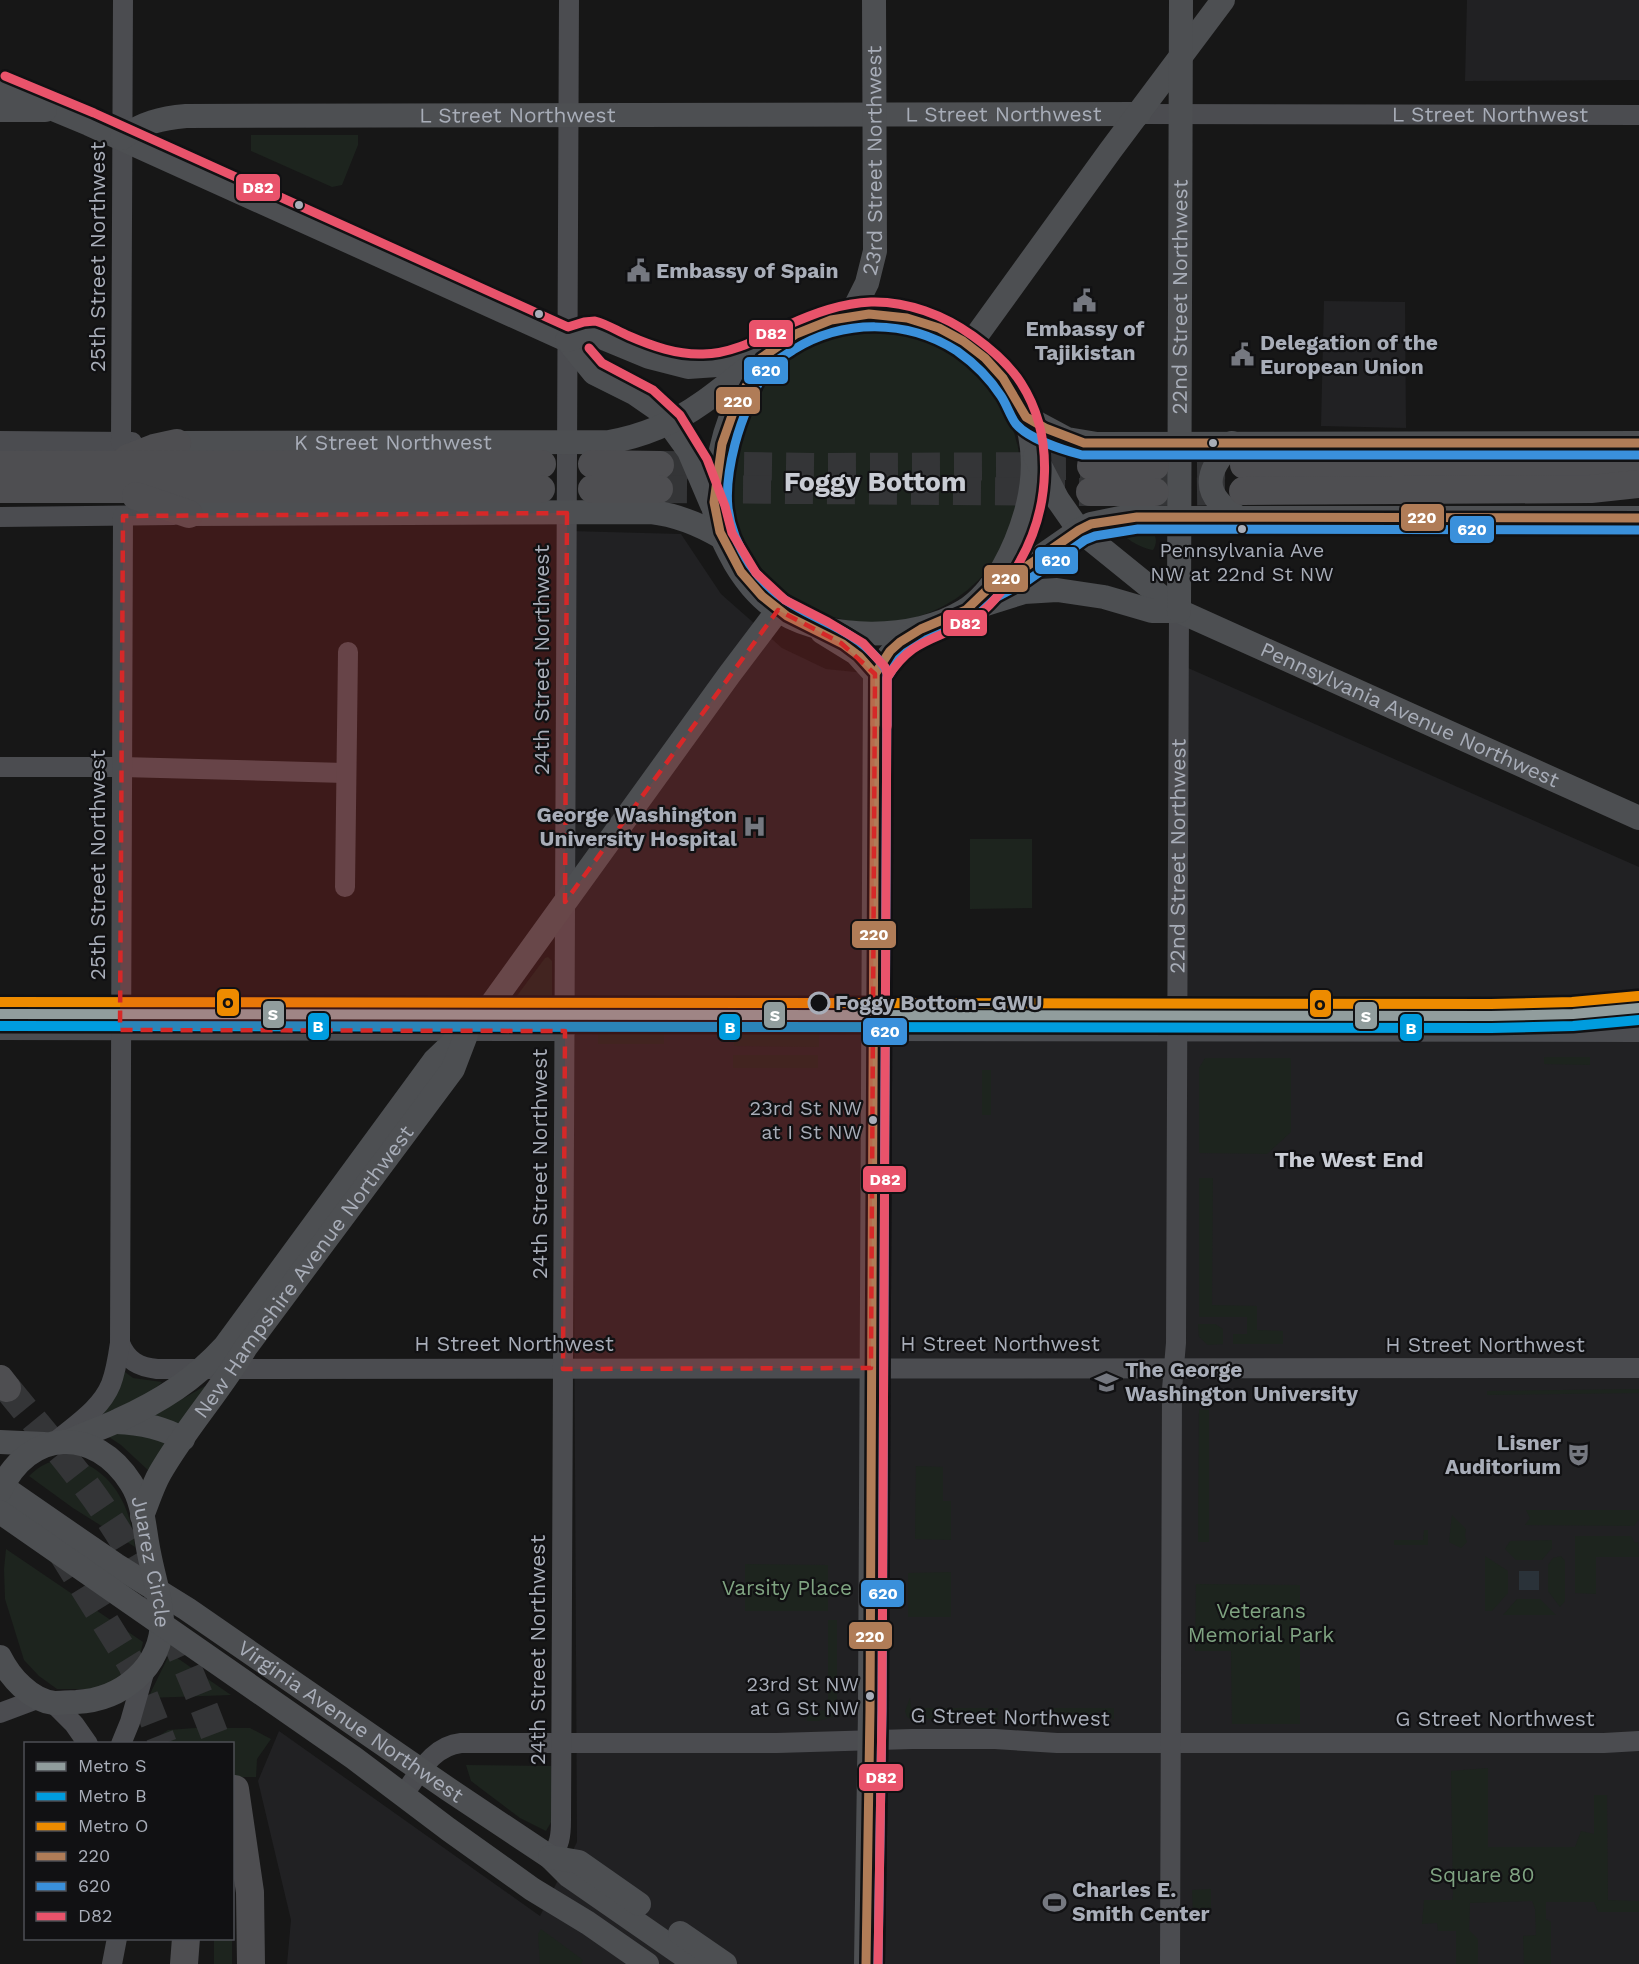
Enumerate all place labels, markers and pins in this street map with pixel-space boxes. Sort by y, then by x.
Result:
unlabelled marker [293,199,305,211]
public building icon: Embassy of Spain [625,258,651,284]
place label: Embassy of Spain [656,258,839,283]
public building icon: Embassy of Tajikistan [1072,288,1098,314]
unlabelled marker [533,308,545,320]
place label: Embassy of Tajikistan [1026,316,1145,365]
place label: Delegation of the European Union [1260,330,1438,379]
public building icon: Delegation of the European Union [1229,342,1255,368]
unlabelled marker [1207,437,1219,449]
marker: Pennsylvania Ave NW at 22nd St NW [1236,523,1248,535]
place label: Pennsylvania Ave NW at 22nd St NW [1150,538,1334,586]
place label: George Washington University Hospital [537,802,737,851]
hospital icon: George Washington University Hospital [742,814,768,840]
place label: Foggy Bottom–GWU [835,990,1043,1015]
marker: Foggy Bottom–GWU [808,992,830,1014]
place label: 23rd St NW at I St NW [750,1096,862,1144]
marker: 23rd St NW at I St NW [867,1114,879,1126]
place label: The George Washington University [1125,1357,1358,1406]
school or university icon: The George Washington University [1094,1369,1120,1395]
place label: Lisner Auditorium [1445,1430,1561,1479]
theatre icon: Lisner Auditorium [1566,1442,1592,1468]
place label: 23rd St NW at G St NW [747,1672,859,1720]
marker: 23rd St NW at G St NW [864,1690,876,1702]
place label: Charles E. Smith Center [1072,1877,1210,1926]
sports icon: Charles E. Smith Center [1041,1889,1067,1915]

